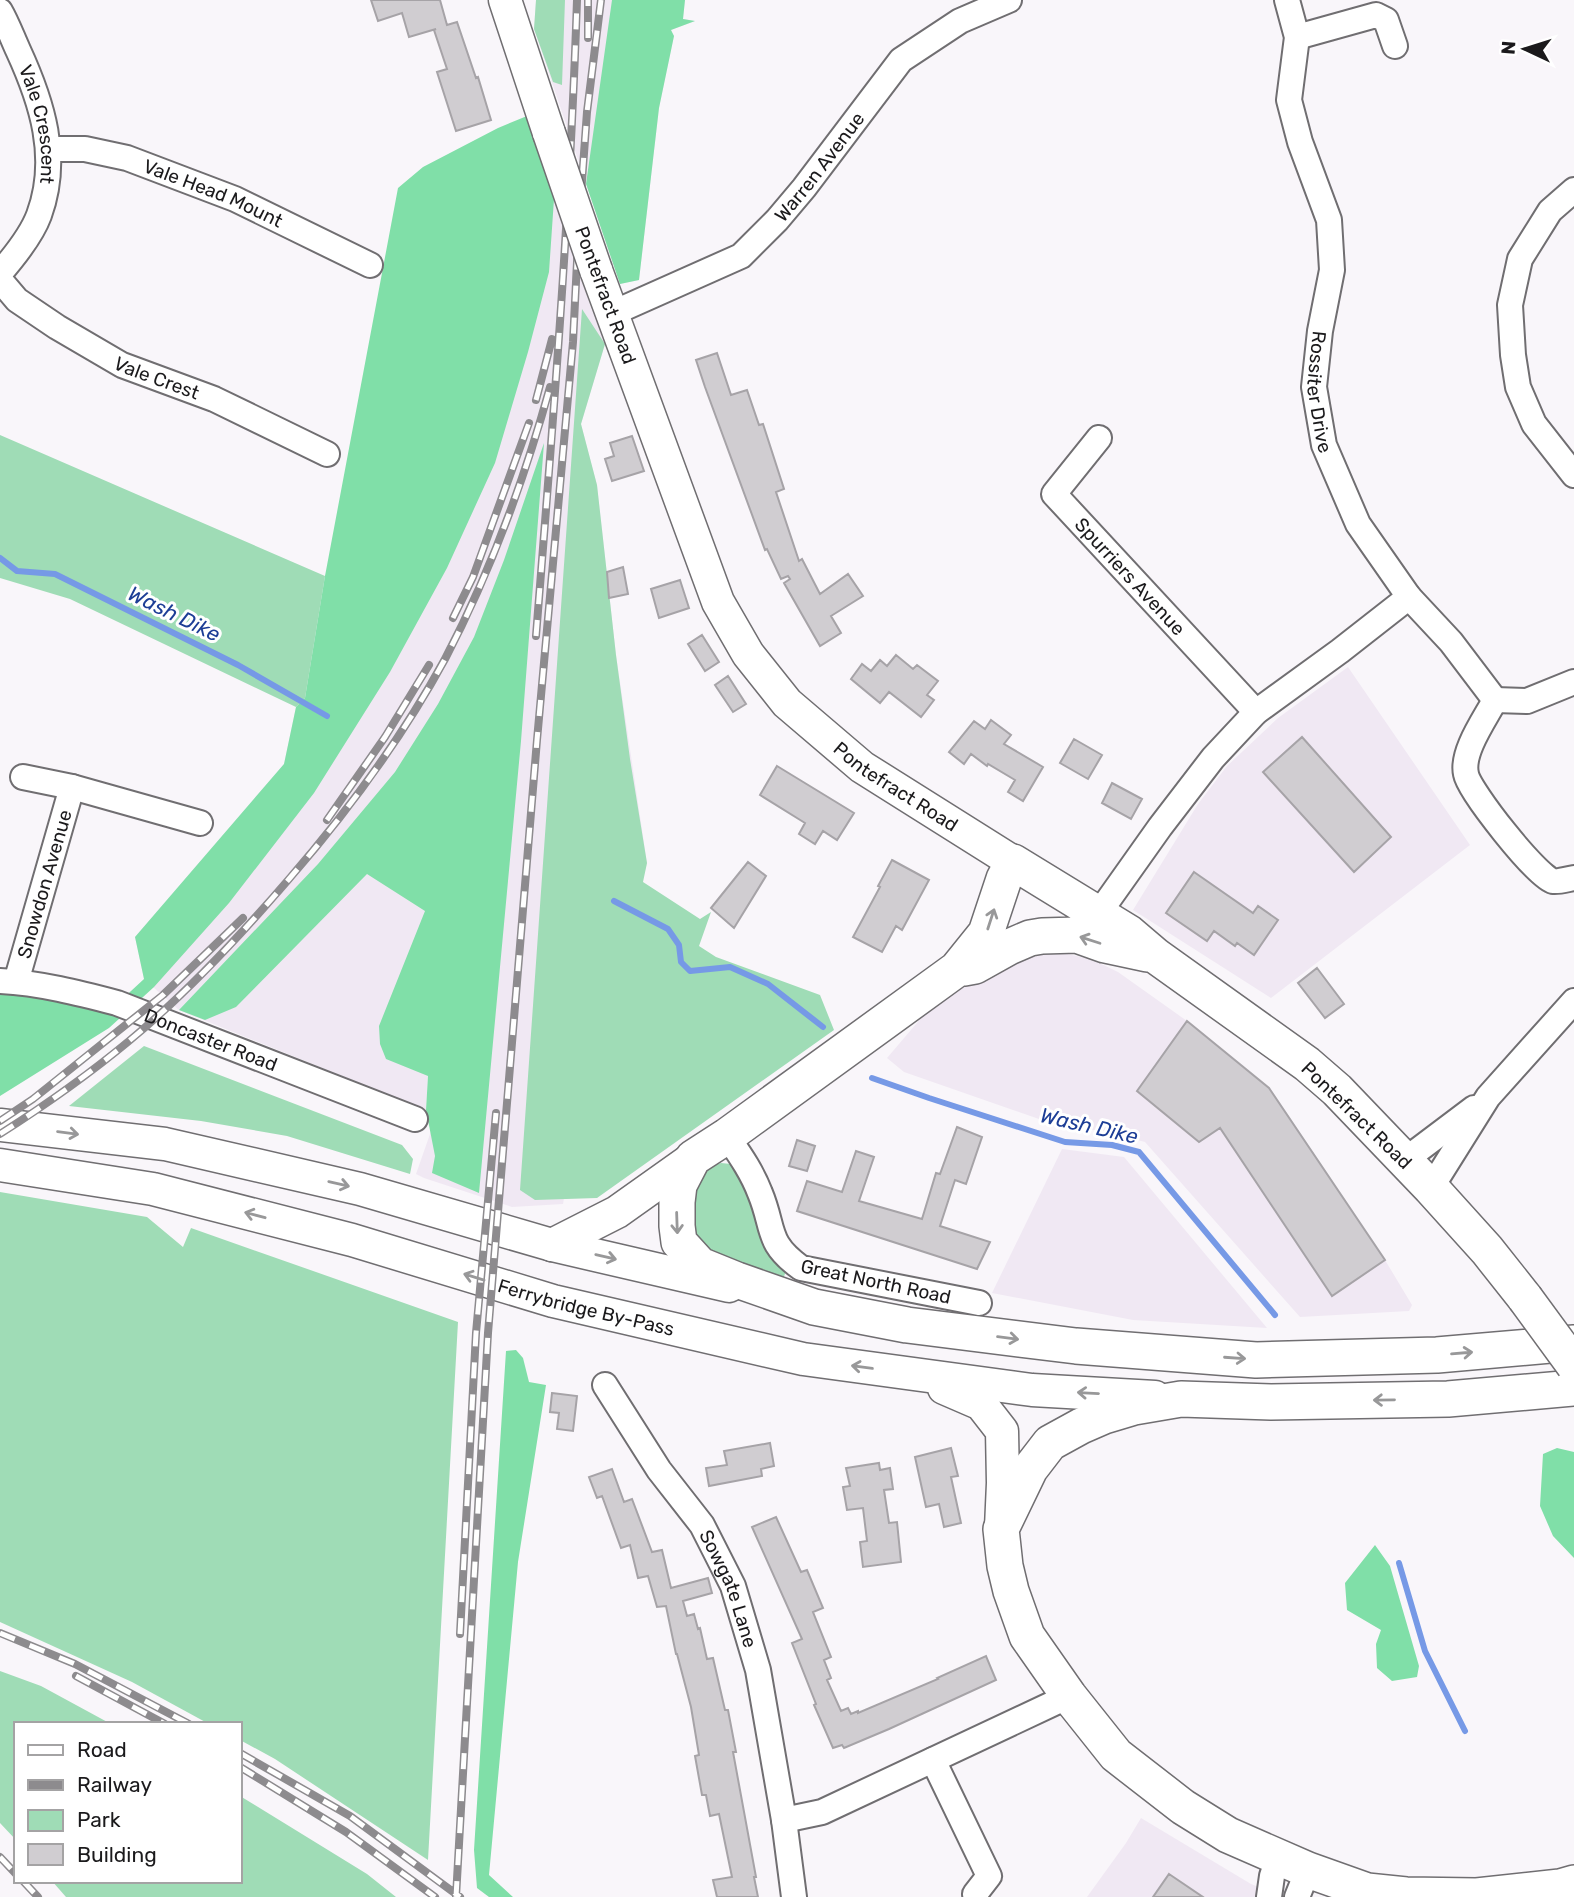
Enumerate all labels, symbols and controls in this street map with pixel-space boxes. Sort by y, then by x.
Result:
north arrow [1490,14,1560,84]
text: N [1497,40,1520,55]
street label: Vale Crescent [14,61,59,186]
street label: Warren Avenue [770,108,869,226]
street label: Vale Head Mount [140,154,287,233]
street label: Pontefract Road [570,223,641,367]
street label: Rossiter Drive [1302,330,1337,457]
street label: Vale Crest [110,352,203,405]
street label: Spurriers Avenue [1070,513,1190,640]
water label: Wash Dike [124,581,225,647]
street label: Pontefract Road [829,737,962,837]
street label: Snowdon Avenue [12,807,77,961]
one-way arrow [985,908,998,930]
one-way arrow [1079,933,1101,945]
street label: Doncaster Road [141,1004,280,1076]
street label: Pontefract Road [1297,1057,1417,1174]
water label: Wash Dike [1038,1102,1141,1149]
one-way arrow [56,1126,79,1139]
one-way arrow [327,1178,350,1191]
one-way arrow [244,1208,267,1221]
one-way arrow [671,1211,684,1234]
one-way arrow [594,1251,617,1264]
street label: Great North Road [799,1254,953,1309]
one-way arrow [463,1270,485,1283]
street label: Ferrybridge By-Pass [495,1274,677,1341]
one-way arrow [997,1331,1019,1344]
one-way arrow [1450,1346,1473,1359]
one-way arrow [1223,1352,1246,1365]
one-way arrow [851,1361,874,1374]
one-way arrow [1077,1387,1100,1400]
one-way arrow [1372,1393,1395,1407]
street label: Sowgate Lane [694,1526,762,1650]
legend [14,1722,242,1883]
text: Road [77,1737,127,1762]
text: Railway [77,1772,152,1797]
text: Park [77,1807,121,1832]
text: Building [77,1842,157,1867]

